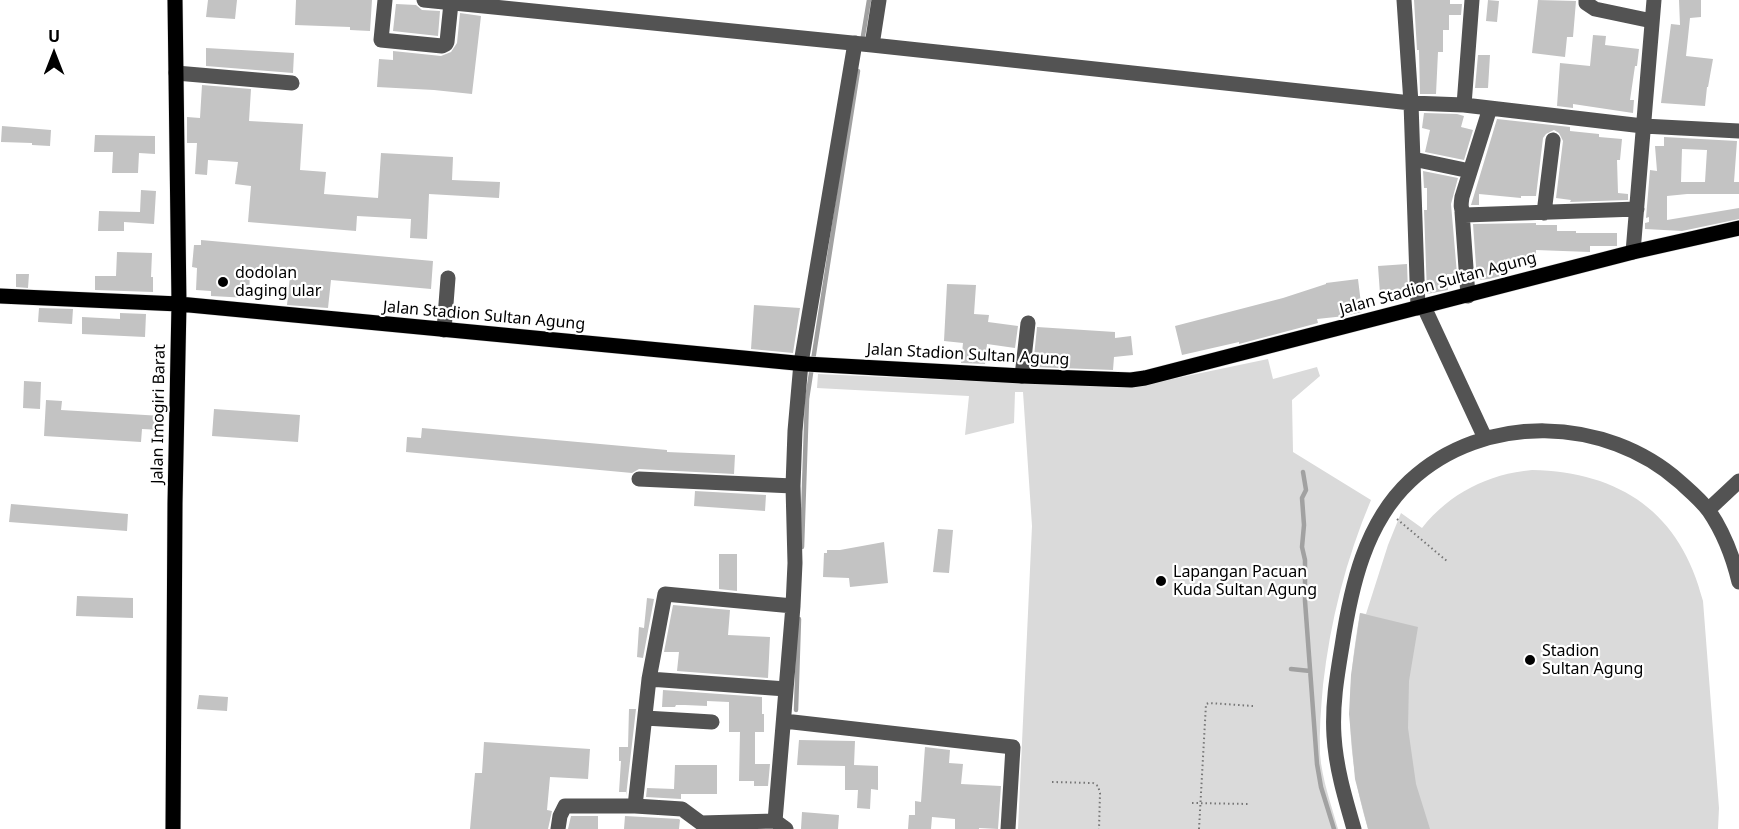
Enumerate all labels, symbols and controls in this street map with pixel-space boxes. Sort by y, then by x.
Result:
north arrow [24,24,84,84]
text: U [48,25,60,47]
street label: Jalan Stadion Sultan Agung [1337,248,1539,320]
place label: dodolan daging ular [235,263,321,301]
marker: dodolan daging ular [216,275,230,289]
street label: Jalan Stadion Sultan Agung [382,298,586,334]
street label: Jalan Stadion Sultan Agung [866,340,1070,370]
street label: Jalan Imogiri Barat [148,344,170,484]
place label: Lapangan Pacuan Kuda Sultan Agung [1173,562,1317,600]
marker: Lapangan Pacuan Kuda Sultan Agung [1154,574,1168,588]
place label: Stadion Sultan Agung [1542,641,1643,679]
marker: Stadion Sultan Agung [1523,653,1537,667]

